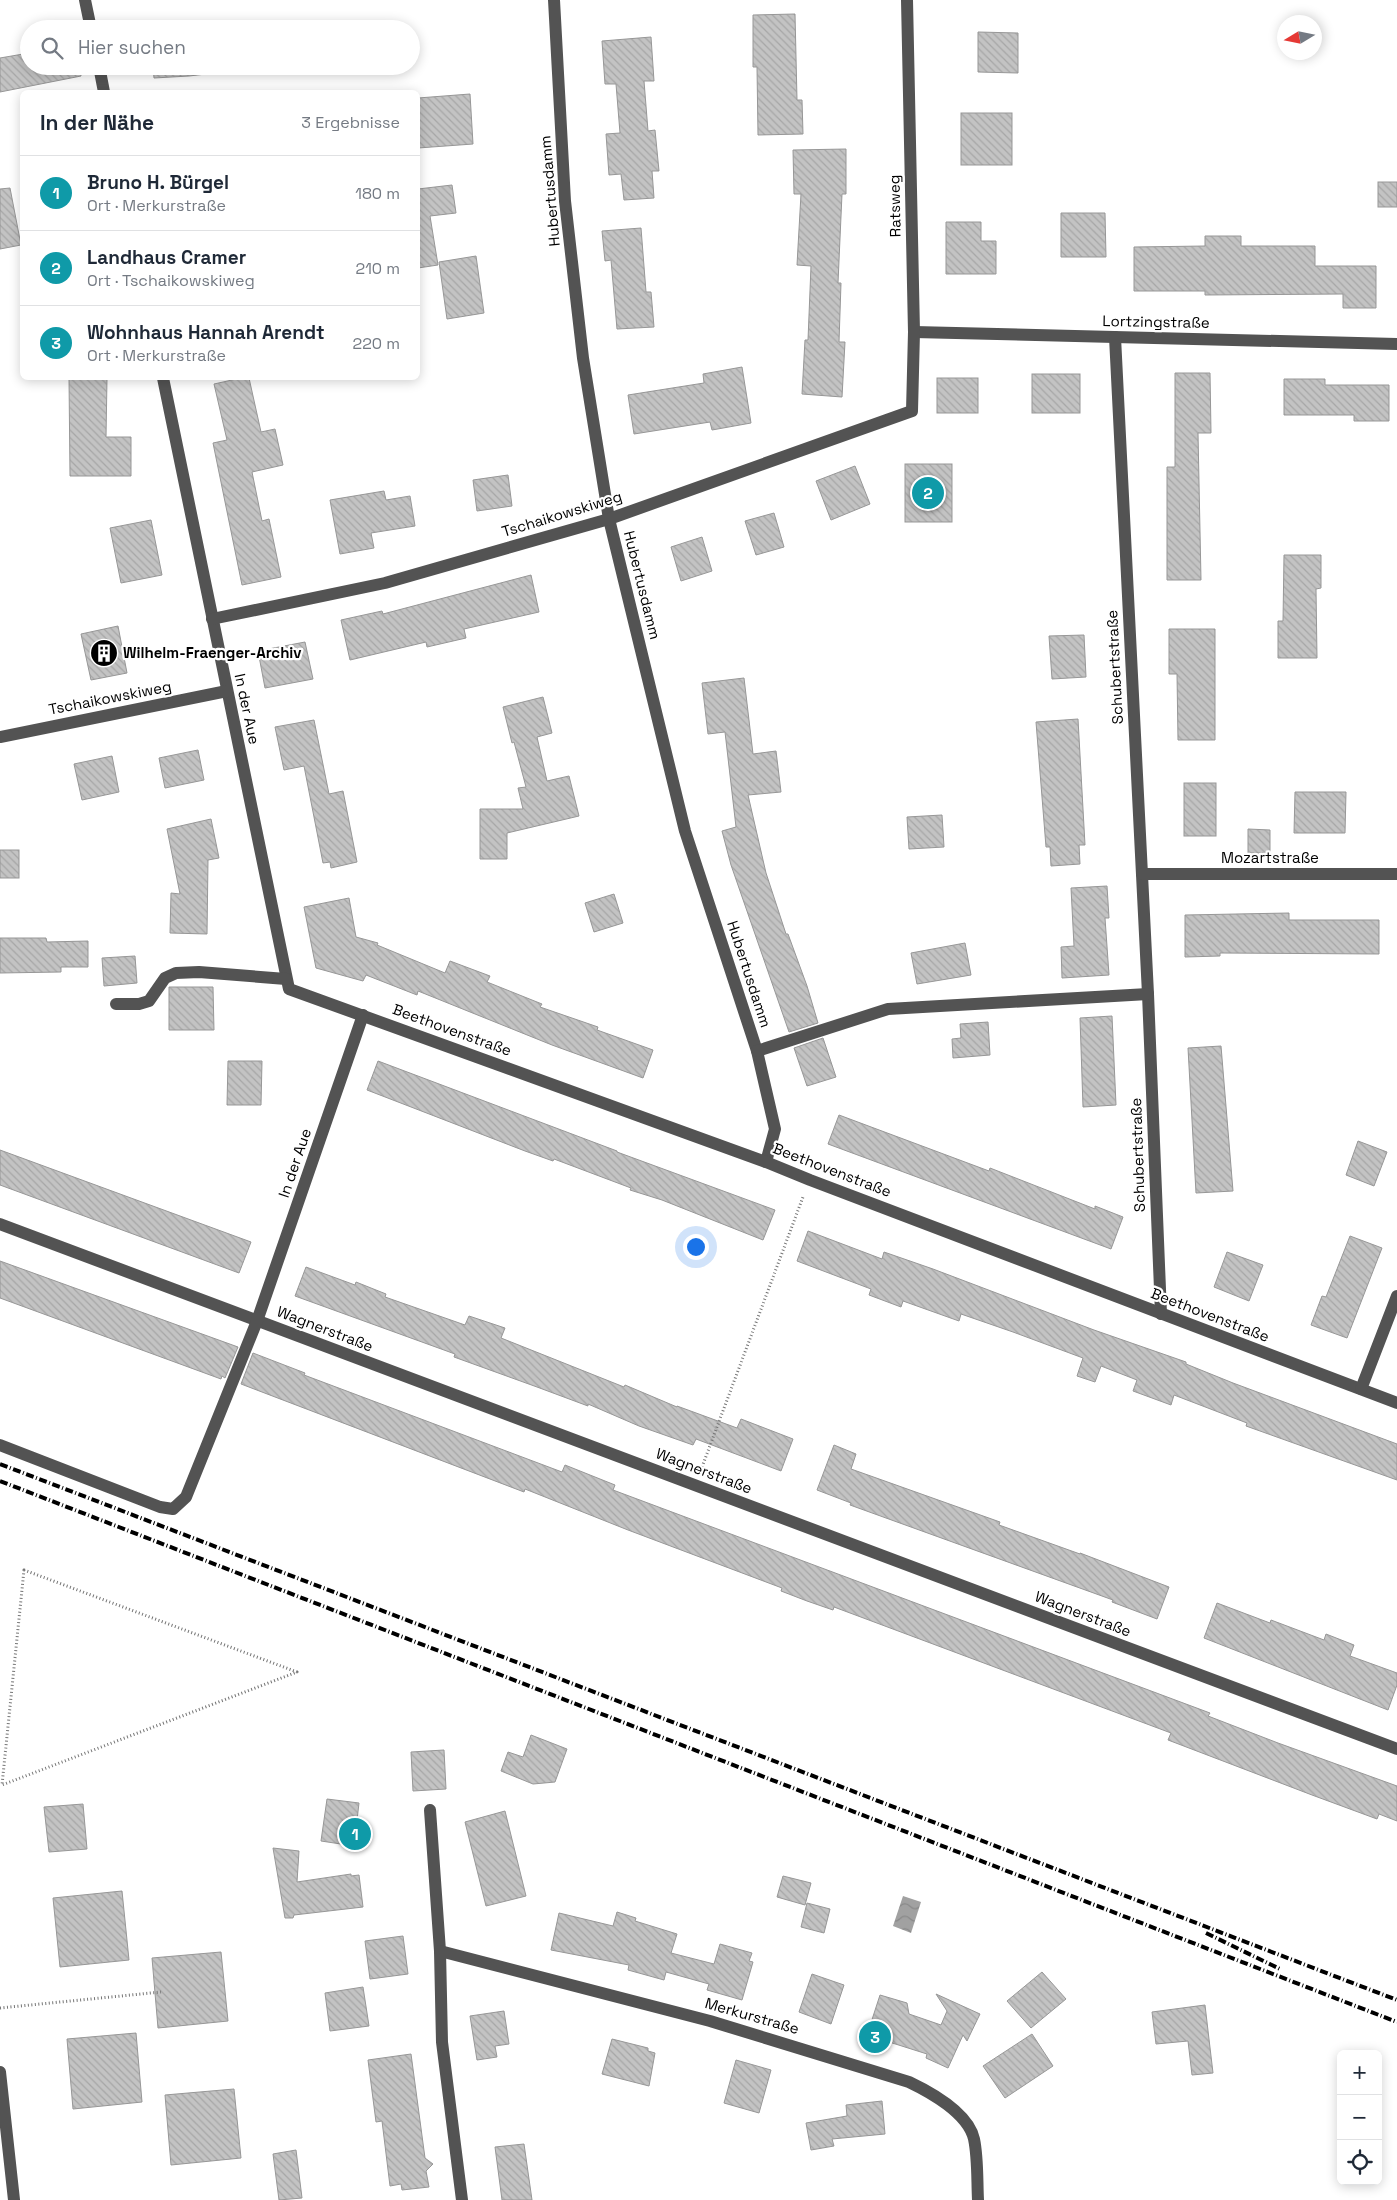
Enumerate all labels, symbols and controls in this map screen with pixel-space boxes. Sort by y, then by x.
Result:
north arrow [1277,15,1322,60]
search box [20,20,420,75]
icon: search [38,34,66,62]
text: Hier suchen [78,35,186,60]
text: In der Nähe [40,109,154,136]
text: 3 Ergebnisse [301,112,400,133]
street label: Hubertusdamm [535,135,564,247]
text: Bruno H. Bürgel [87,170,229,195]
street label: Ratsweg [884,175,905,238]
text: 1 [52,183,60,204]
text: 180 m [355,183,400,204]
text: Ort · Merkurstraße [87,195,226,216]
text: Landhaus Cramer [87,245,246,270]
text: 2 [51,258,61,279]
text: 210 m [356,258,400,279]
text: Ort · Tschaikowskiweg [87,270,255,291]
street label: Lortzingstraße [1102,311,1210,332]
text: Wohnhaus Hannah Arendt [87,320,325,345]
text: 3 [51,333,61,354]
text: 220 m [353,333,400,354]
text: Ort · Merkurstraße [87,345,226,366]
pin: 2 [912,474,944,512]
street label: Tschaikowskiweg [499,486,624,541]
street label: Hubertusdamm [620,529,665,641]
street label: Schubertstraße [1102,609,1127,725]
building icon: Wilhelm-Fraenger-Archiv [89,638,119,668]
place label: Wilhelm-Fraenger-Archiv [123,643,302,662]
street label: In der Aue [231,672,264,746]
street label: Tschaikowskiweg [47,676,173,719]
street label: Mozartstraße [1221,848,1319,867]
street label: Hubertusdamm [723,918,776,1030]
street label: Beethovenstraße [390,999,514,1060]
street label: Schubertstraße [1126,1097,1149,1213]
street label: In der Aue [274,1126,315,1200]
street label: Beethovenstraße [770,1138,894,1201]
your location [683,1234,709,1260]
street label: Beethovenstraße [1148,1283,1272,1346]
street label: Wagnerstraße [274,1301,376,1356]
street label: Wagnerstraße [653,1443,755,1498]
street label: Wagnerstraße [1032,1586,1134,1641]
pin: 1 [339,1815,371,1853]
street label: Merkurstraße [703,1993,802,2038]
pin: 3 [859,2018,891,2056]
map controls [1337,2050,1382,2185]
button: + [1337,2050,1382,2095]
button: − [1337,2095,1382,2140]
button: locate [1337,2140,1382,2185]

